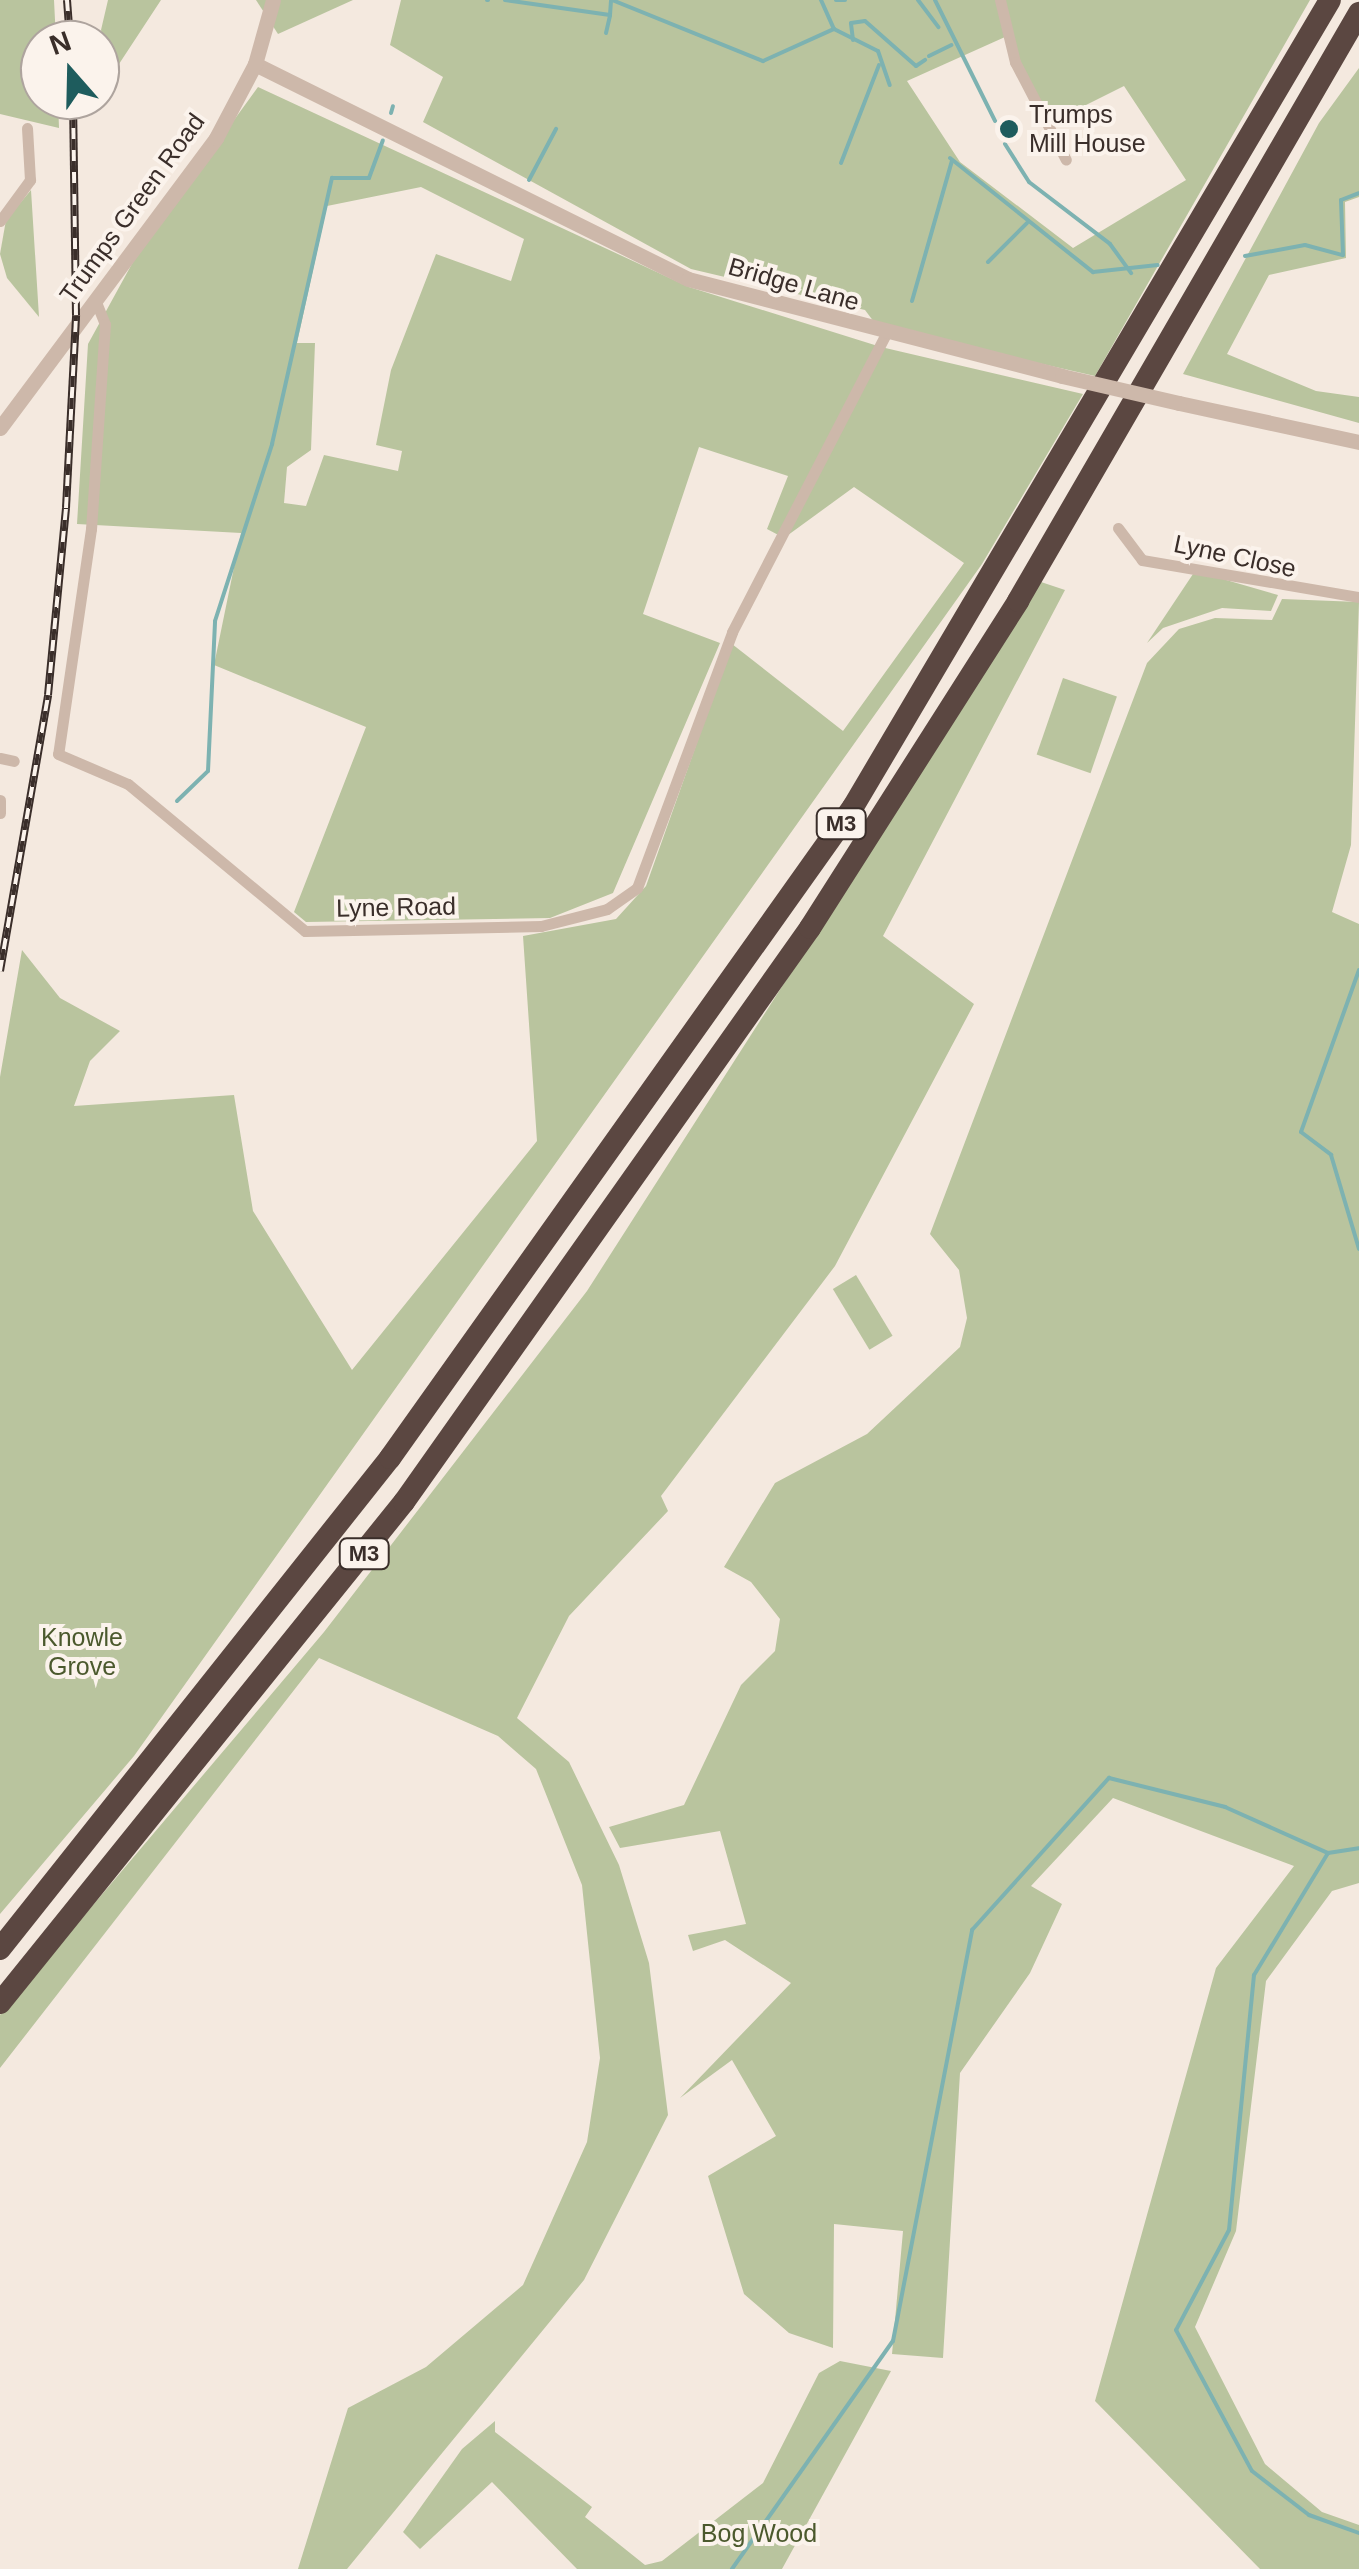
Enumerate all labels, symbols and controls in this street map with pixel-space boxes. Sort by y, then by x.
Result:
north arrow [20,20,120,120]
text: N [45,25,75,61]
place label: Trumps Mill House [1029,100,1146,159]
street label: Trumps Green Road [53,107,211,309]
marker: Trumps Mill House [998,118,1020,140]
street label: Bridge Lane [725,251,863,317]
street label: Lyne Close [1171,528,1299,584]
road number: M3 [814,807,868,841]
street label: Lyne Road [336,891,456,923]
road number: M3 [336,1537,392,1571]
park label: Knowle Grove [41,1623,123,1682]
park label: Bog Wood [701,2518,817,2548]

